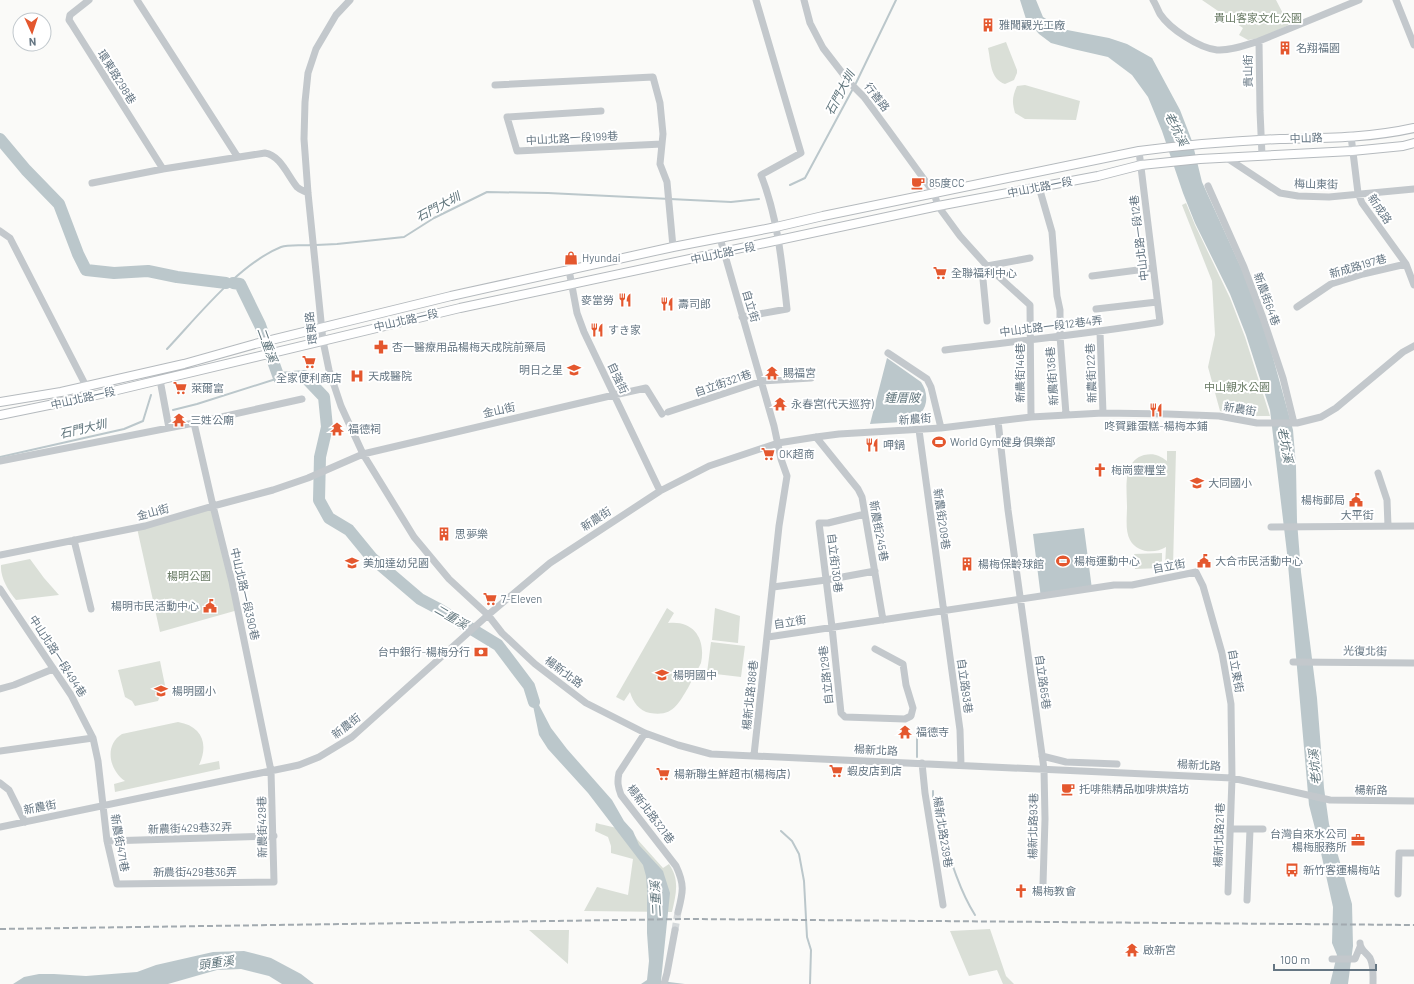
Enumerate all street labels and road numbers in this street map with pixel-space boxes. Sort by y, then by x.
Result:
street label: 環東路298巷 [96,47,139,106]
street label: 貴山街 [1241,54,1254,88]
street label: 行善路 [862,80,893,114]
street label: 中山北路一段199巷 [526,129,618,146]
street label: 中山路 [1289,130,1323,145]
street label: 中山北路一段 [1006,174,1074,199]
street label: 梅山東街 [1294,177,1338,190]
street label: 新成路 [1366,191,1395,226]
street label: 中山北路一段12巷 [1127,194,1150,282]
street label: 中山北路一段 [689,239,757,266]
street label: 新成路197巷 [1328,251,1388,280]
street label: 新農街64巷 [1252,270,1283,327]
street label: 自立街 [740,288,763,324]
street label: 中山北路一段 [372,306,440,333]
street label: 環東路 [302,311,319,345]
street label: 中山北路一段12巷4弄 [999,313,1103,338]
street label: 新農街146巷 [1013,343,1026,403]
street label: 新農街122巷 [1083,343,1098,403]
street label: 新農街136巷 [1043,346,1060,406]
street label: 自強街 [606,360,631,395]
street label: 自立街321巷 [693,367,753,398]
street label: 中山北路一段 [49,384,117,411]
street label: 金山街 [481,399,516,420]
street label: 新農街 [1223,400,1257,418]
street label: 新農街 [898,411,932,426]
street label: 新農街209巷 [932,487,953,550]
street label: 新農街245巷 [868,499,891,562]
street label: 金山街 [135,501,170,522]
street label: 新農街 [578,504,613,533]
street label: 大平街 [1341,508,1374,521]
street label: 自立街130巷 [825,533,846,593]
street label: 中山北路一段390巷 [229,546,262,641]
street label: 自立街 [1151,556,1186,575]
street label: 中山北路一段494巷 [27,612,90,699]
street label: 自立街 [773,613,807,631]
street label: 光復北街 [1343,644,1387,657]
street label: 自立路129巷 [816,645,835,705]
street label: 自立東街 [1226,648,1247,694]
street label: 楊新北路 [543,653,586,690]
street label: 自立路65巷 [1033,654,1054,710]
street label: 自立路93巷 [955,658,976,714]
street label: 楊新北路188巷 [739,659,760,731]
street label: 新農街 [329,710,363,741]
street label: 楊新北路 [854,742,898,757]
street label: 楊新北路 [1177,757,1221,772]
street label: 楊新北路321巷 [625,782,678,846]
street label: 楊新路 [1354,783,1388,796]
street label: 楊新北路93巷 [1025,793,1040,859]
street label: 楊新北路239巷 [931,795,956,869]
street label: 新農街429巷 [254,796,269,858]
street label: 新農街 [22,797,57,816]
street label: 楊新北路21巷 [1211,802,1226,867]
street label: 新農街471巷 [109,813,132,873]
street label: 新農街429巷32弄 [148,820,232,835]
street label: 新農街429巷36弄 [153,865,237,878]

